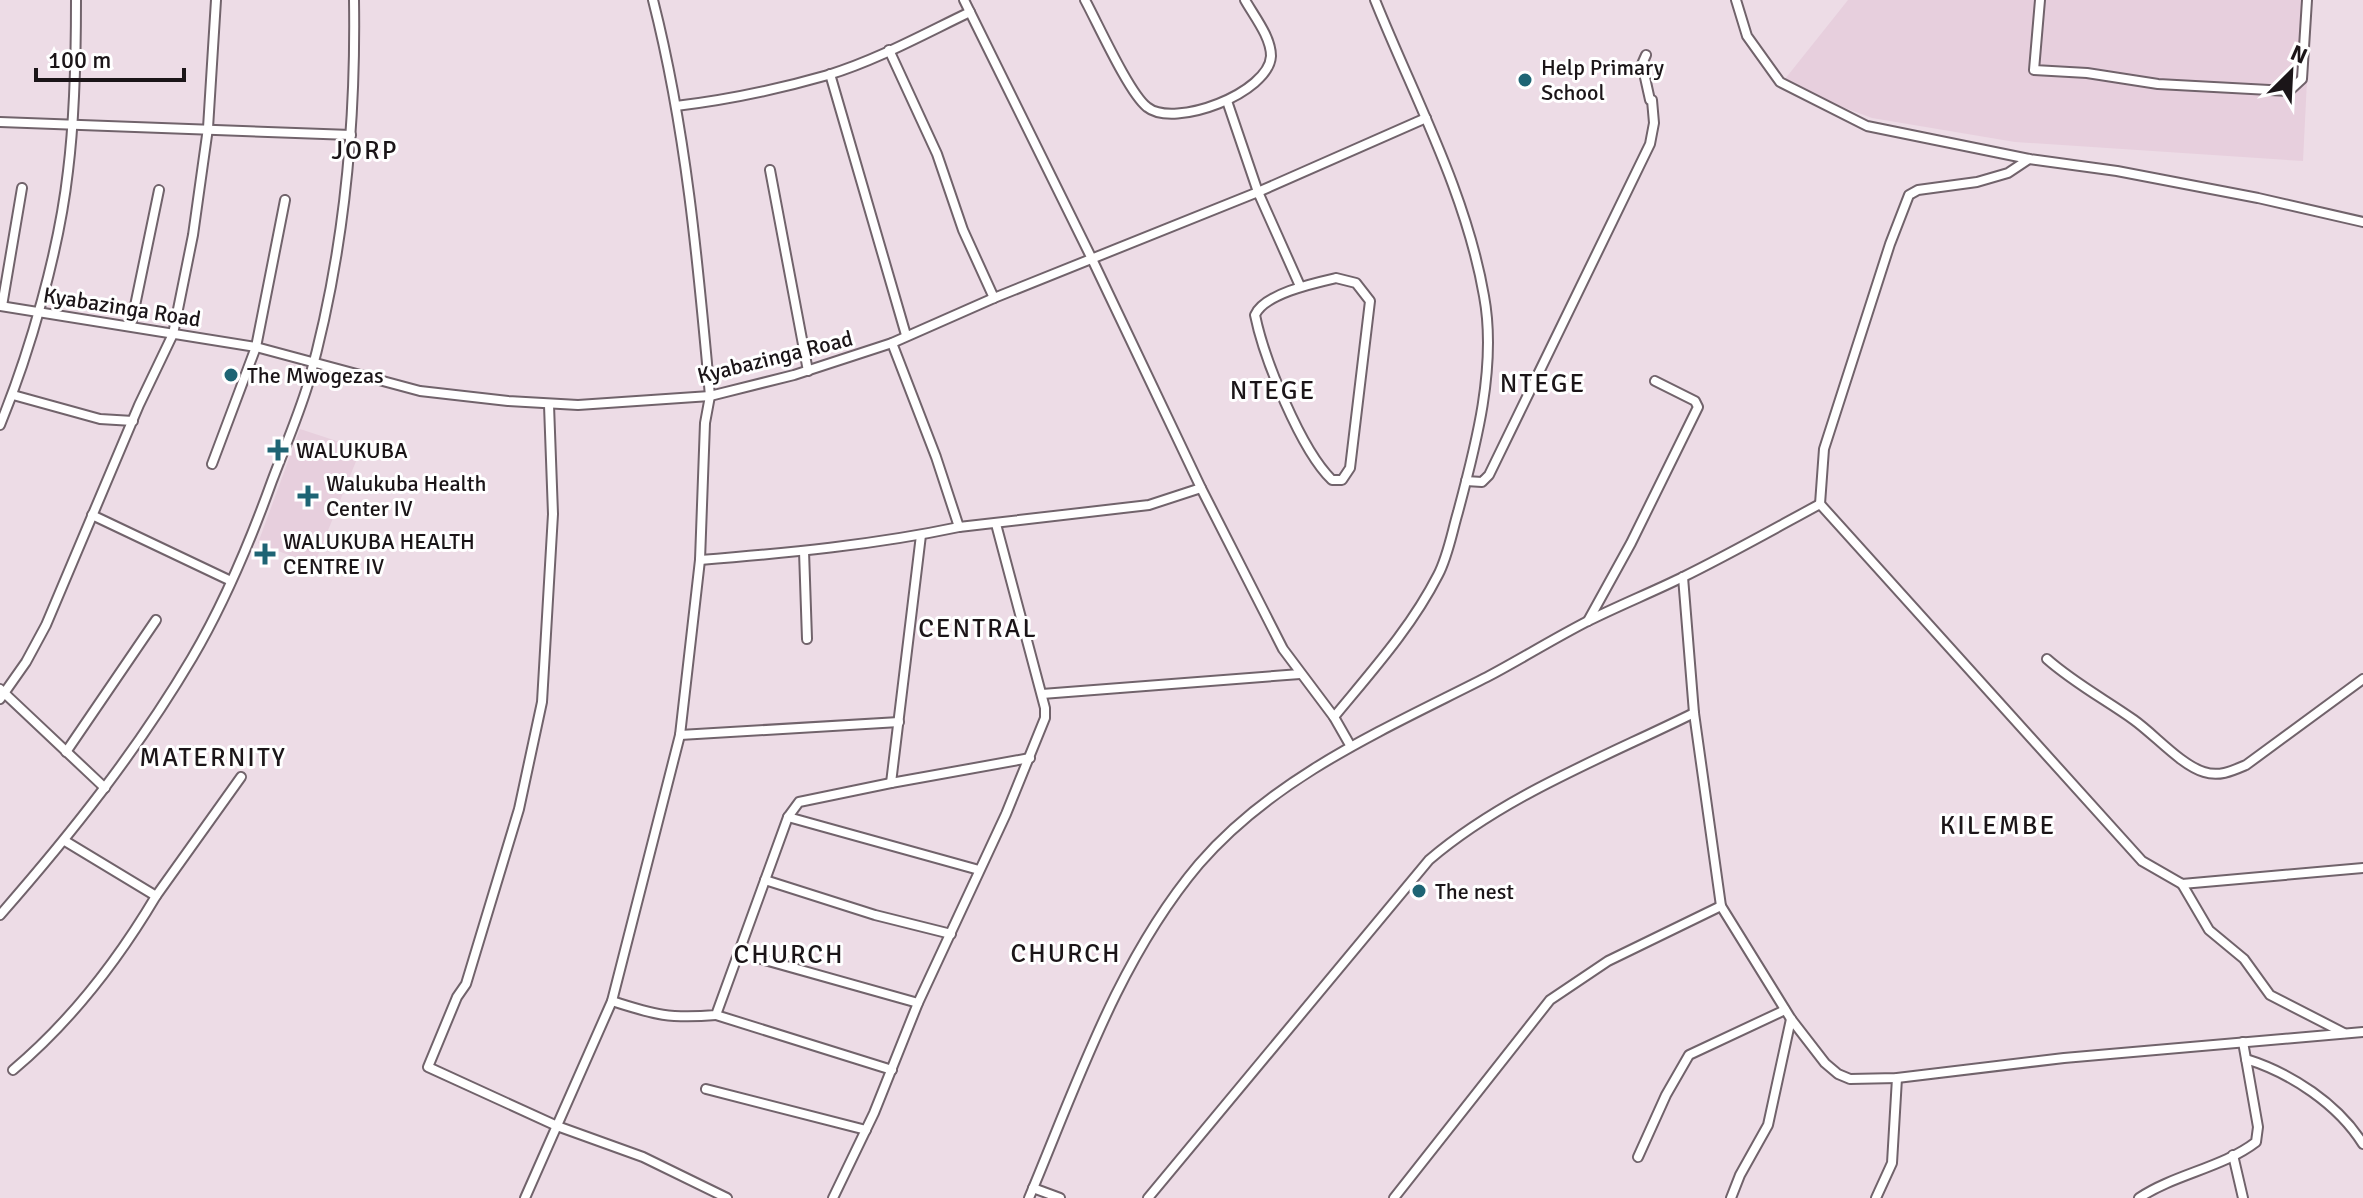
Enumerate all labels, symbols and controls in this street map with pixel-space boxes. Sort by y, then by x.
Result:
scale bar [36,32,184,82]
north arrow [2251,32,2331,112]
text: N [2286,39,2311,70]
text: 100 m [48,45,111,75]
place label: Help Primary School [1541,54,1665,106]
marker: Help Primary School [1516,71,1534,89]
district label: JORP [332,135,398,167]
street label: Kyabazinga Road [41,281,203,333]
street label: Kyabazinga Road [695,325,855,389]
place label: The Mwogezas [247,362,384,389]
marker: The Mwogezas [222,366,240,384]
district label: NTEGE [1500,368,1586,400]
district label: NTEGE [1230,375,1316,407]
place label: WALUKUBA [296,437,408,464]
marker: WALUKUBA [267,439,289,461]
place label: Walukuba Health Center IV [326,470,486,522]
marker: Walukuba Health Center IV [297,485,319,507]
place label: WALUKUBA HEALTH CENTRE IV [283,528,475,580]
marker: WALUKUBA HEALTH CENTRE IV [254,543,276,565]
district label: CENTRAL [918,613,1038,645]
district label: MATERNITY [139,742,287,774]
district label: KILEMBE [1940,810,2056,842]
place label: The nest [1435,878,1514,905]
marker: The nest [1410,882,1428,900]
district label: CHURCH [1010,938,1122,970]
district label: CHURCH [733,939,845,971]

